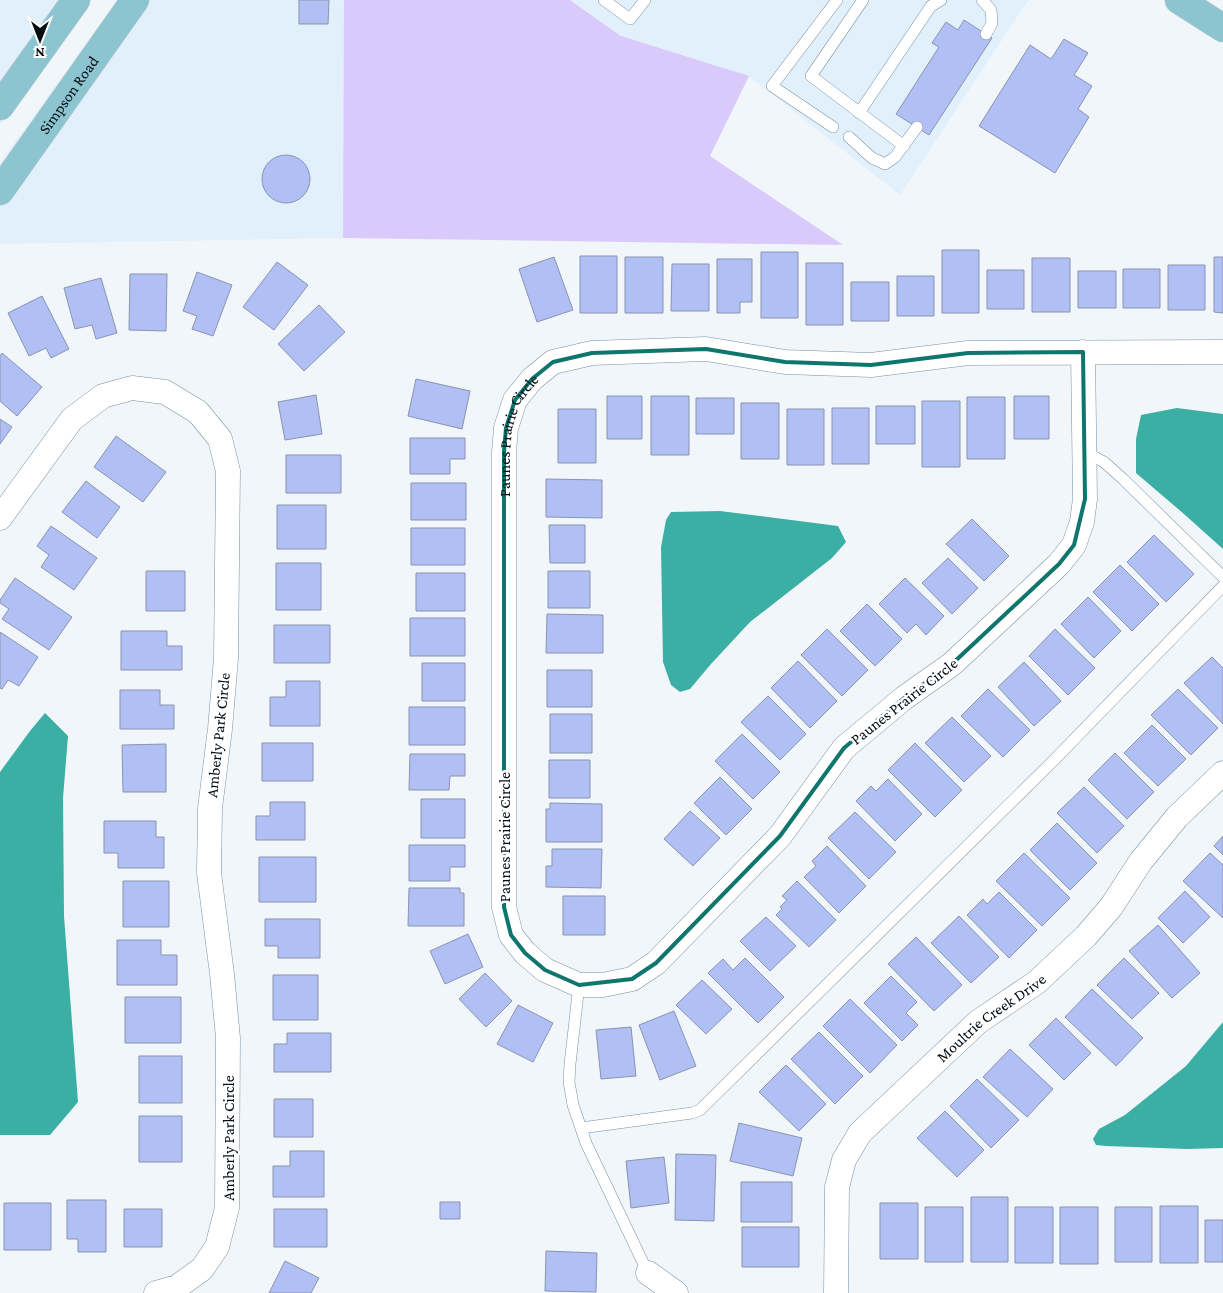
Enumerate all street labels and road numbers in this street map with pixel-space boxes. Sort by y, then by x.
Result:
street label: Simpson Road [35,52,102,137]
street label: Paunes Prairie Circle [496,369,541,497]
street label: Paunes Prairie Circle [847,654,961,748]
street label: Amberly Park Circle [203,672,234,798]
street label: Paunes Prairie Circle [496,772,513,902]
street label: Moultrie Creek Drive [933,970,1049,1065]
street label: Amberly Park Circle [220,1075,238,1201]

